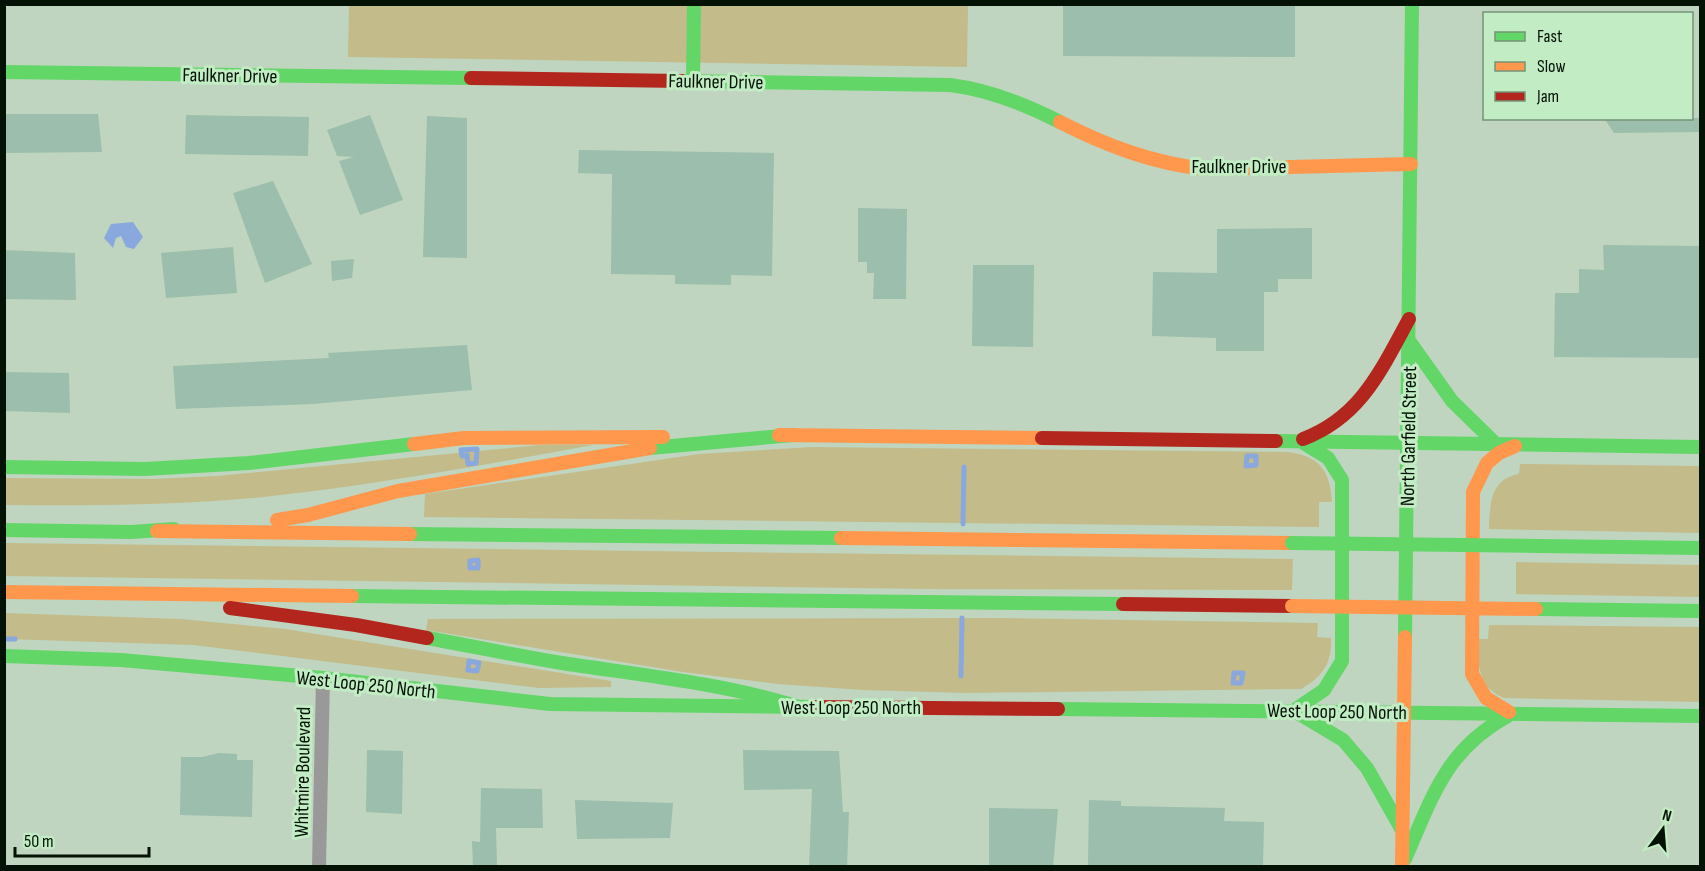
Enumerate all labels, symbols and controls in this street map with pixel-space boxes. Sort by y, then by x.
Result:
legend [1483,12,1693,120]
text: Fast [1537,26,1563,47]
text: Slow [1537,56,1566,77]
street label: Faulkner Drive [182,63,278,89]
street label: Faulkner Drive [668,69,764,95]
text: Jam [1536,86,1559,107]
street label: Faulkner Drive [1191,155,1287,179]
street label: North Garfield Street [1396,366,1422,506]
street label: West Loop 250 North [295,666,437,704]
street label: West Loop 250 North [781,696,921,720]
street label: West Loop 250 North [1267,699,1407,725]
street label: Whitmire Boulevard [290,706,316,838]
north arrow [1633,799,1693,859]
text: N [1660,806,1673,826]
scale bar [15,820,148,858]
text: 50 m [24,831,54,852]

